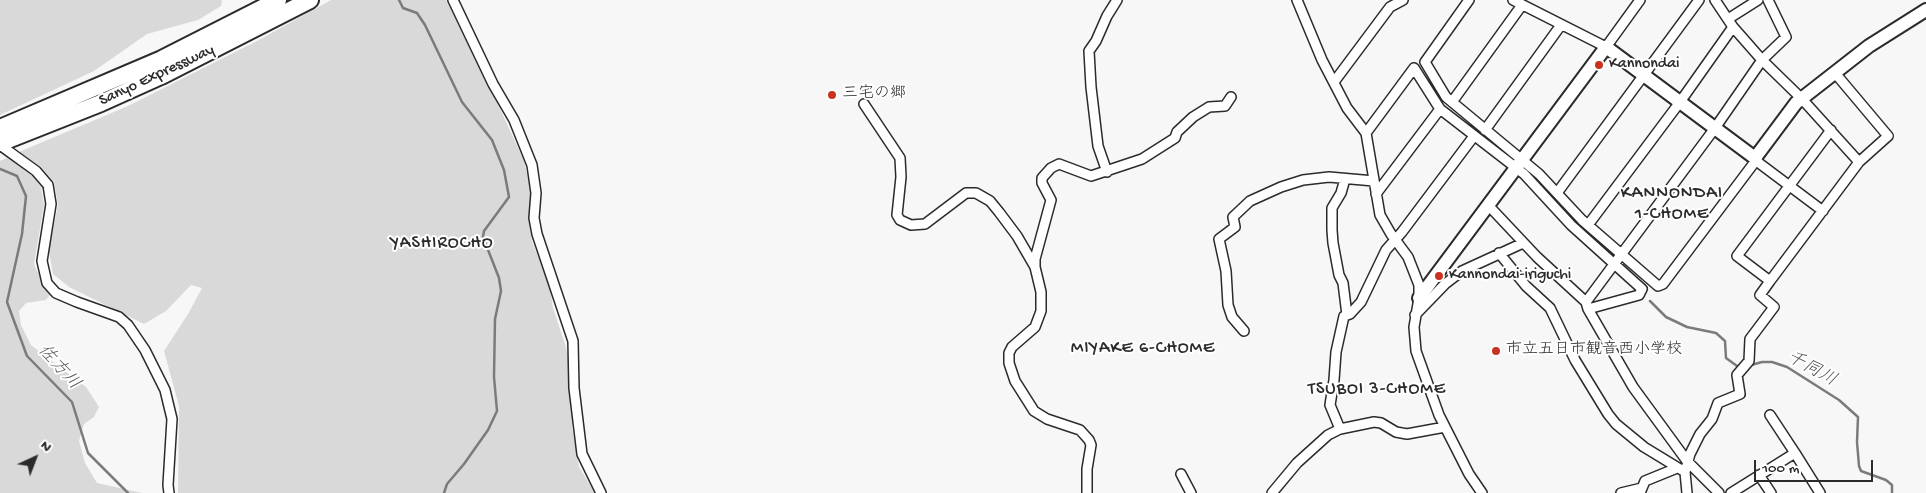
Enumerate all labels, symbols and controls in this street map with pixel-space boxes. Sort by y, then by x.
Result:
street label: Sanyo Expressway [96,41,218,111]
place label: Kannondai [1609,55,1680,75]
marker: Kannondai [1593,59,1605,71]
place label: 三宅の郷 [842,85,906,105]
marker: 三宅の郷 [826,89,838,101]
district label: KANNONDAI 1-CHOME [1620,183,1724,225]
district label: YASHIROCHO [389,233,495,255]
place label: Kannondai-iriguchi [1449,266,1571,286]
marker: Kannondai-iriguchi [1433,270,1445,282]
district label: MIYAKE 6-CHOME [1069,338,1217,360]
water label: 佐方川 [32,341,84,395]
place label: 市立五日市観音西小学校 [1506,341,1682,361]
marker: 市立五日市観音西小学校 [1490,345,1502,357]
water label: 千同川 [1782,347,1840,393]
district label: TSUBOI 3-CHOME [1306,379,1448,401]
north arrow [10,433,60,483]
text: N [36,437,55,456]
scale bar [1756,450,1875,482]
text: 100 m [1762,460,1799,478]

